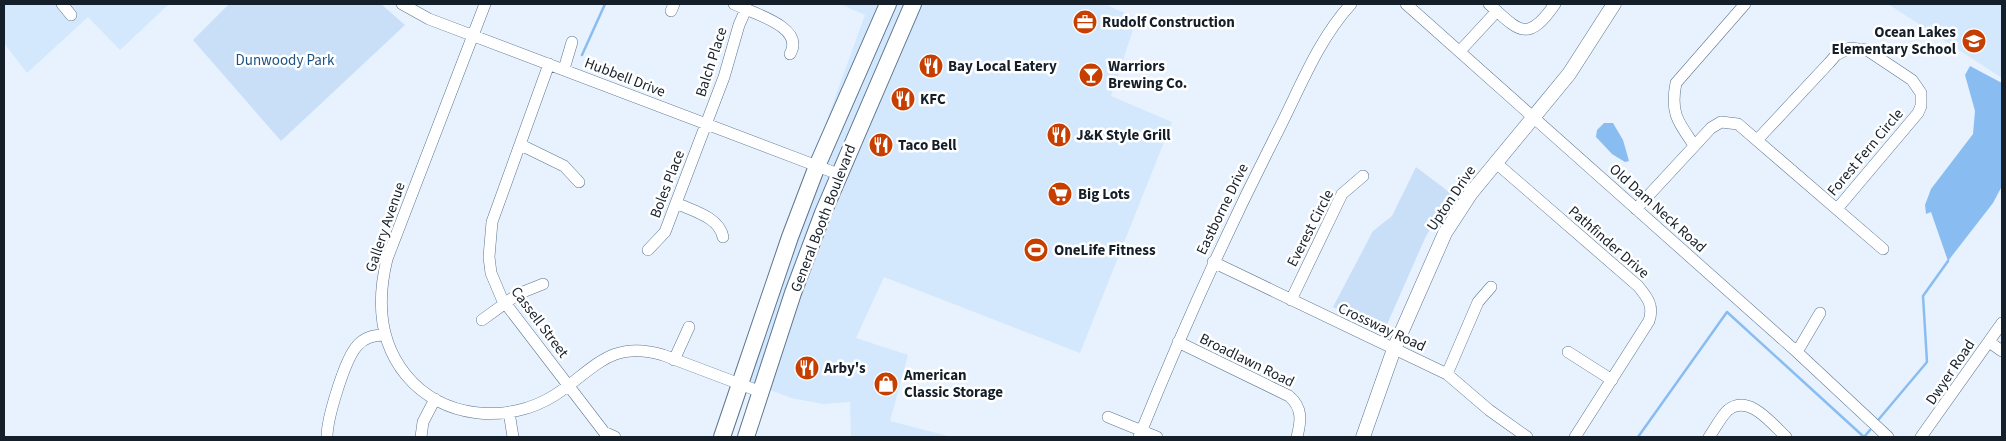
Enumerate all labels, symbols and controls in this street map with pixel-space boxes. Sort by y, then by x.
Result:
office icon: Rudolf Construction [1072,9,1098,35]
place label: Rudolf Construction [1102,12,1235,33]
place label: Ocean Lakes Elementary School [1831,22,1957,60]
street label: Balch Place [690,25,733,100]
school or university icon: Ocean Lakes Elementary School [1961,28,1987,54]
park label: Dunwoody Park [236,50,335,71]
street label: Hubbell Drive [581,52,668,103]
restaurant icon: Bay Local Eatery [918,53,944,79]
place label: Bay Local Eatery [948,56,1057,77]
place label: Warriors Brewing Co. [1108,56,1187,94]
bar icon: Warriors Brewing Co. [1078,62,1104,88]
restaurant icon: KFC [890,86,916,112]
place label: KFC [920,89,946,110]
street label: Forest Fern Circle [1823,104,1908,201]
restaurant icon: J&K Style Grill [1046,122,1072,148]
place label: J&K Style Grill [1076,125,1171,146]
restaurant icon: Taco Bell [868,132,894,158]
place label: Taco Bell [898,135,957,156]
street label: General Booth Boulevard [786,141,861,295]
street label: Boles Place [645,147,690,221]
street label: Old Dam Neck Road [1605,159,1711,258]
street label: Eastborne Drive [1191,160,1254,258]
street label: Upton Drive [1422,162,1481,235]
street label: Gallery Avenue [360,179,411,275]
supermarket icon: Big Lots [1047,181,1073,207]
place label: Big Lots [1078,184,1130,205]
street label: Everest Circle [1282,186,1339,270]
street label: Pathfinder Drive [1564,201,1654,283]
sports icon: OneLife Fitness [1023,237,1049,263]
place label: OneLife Fitness [1054,240,1156,261]
street label: Cassell Street [506,282,573,362]
street label: Crossway Road [1334,298,1429,357]
street label: Broadlawn Road [1196,328,1298,393]
street label: Dwyer Road [1921,335,1980,409]
restaurant icon: Arby's [794,355,820,381]
place label: Arby's [823,358,866,379]
place label: American Classic Storage [903,365,1003,403]
shop icon: American Classic Storage [873,371,899,397]

